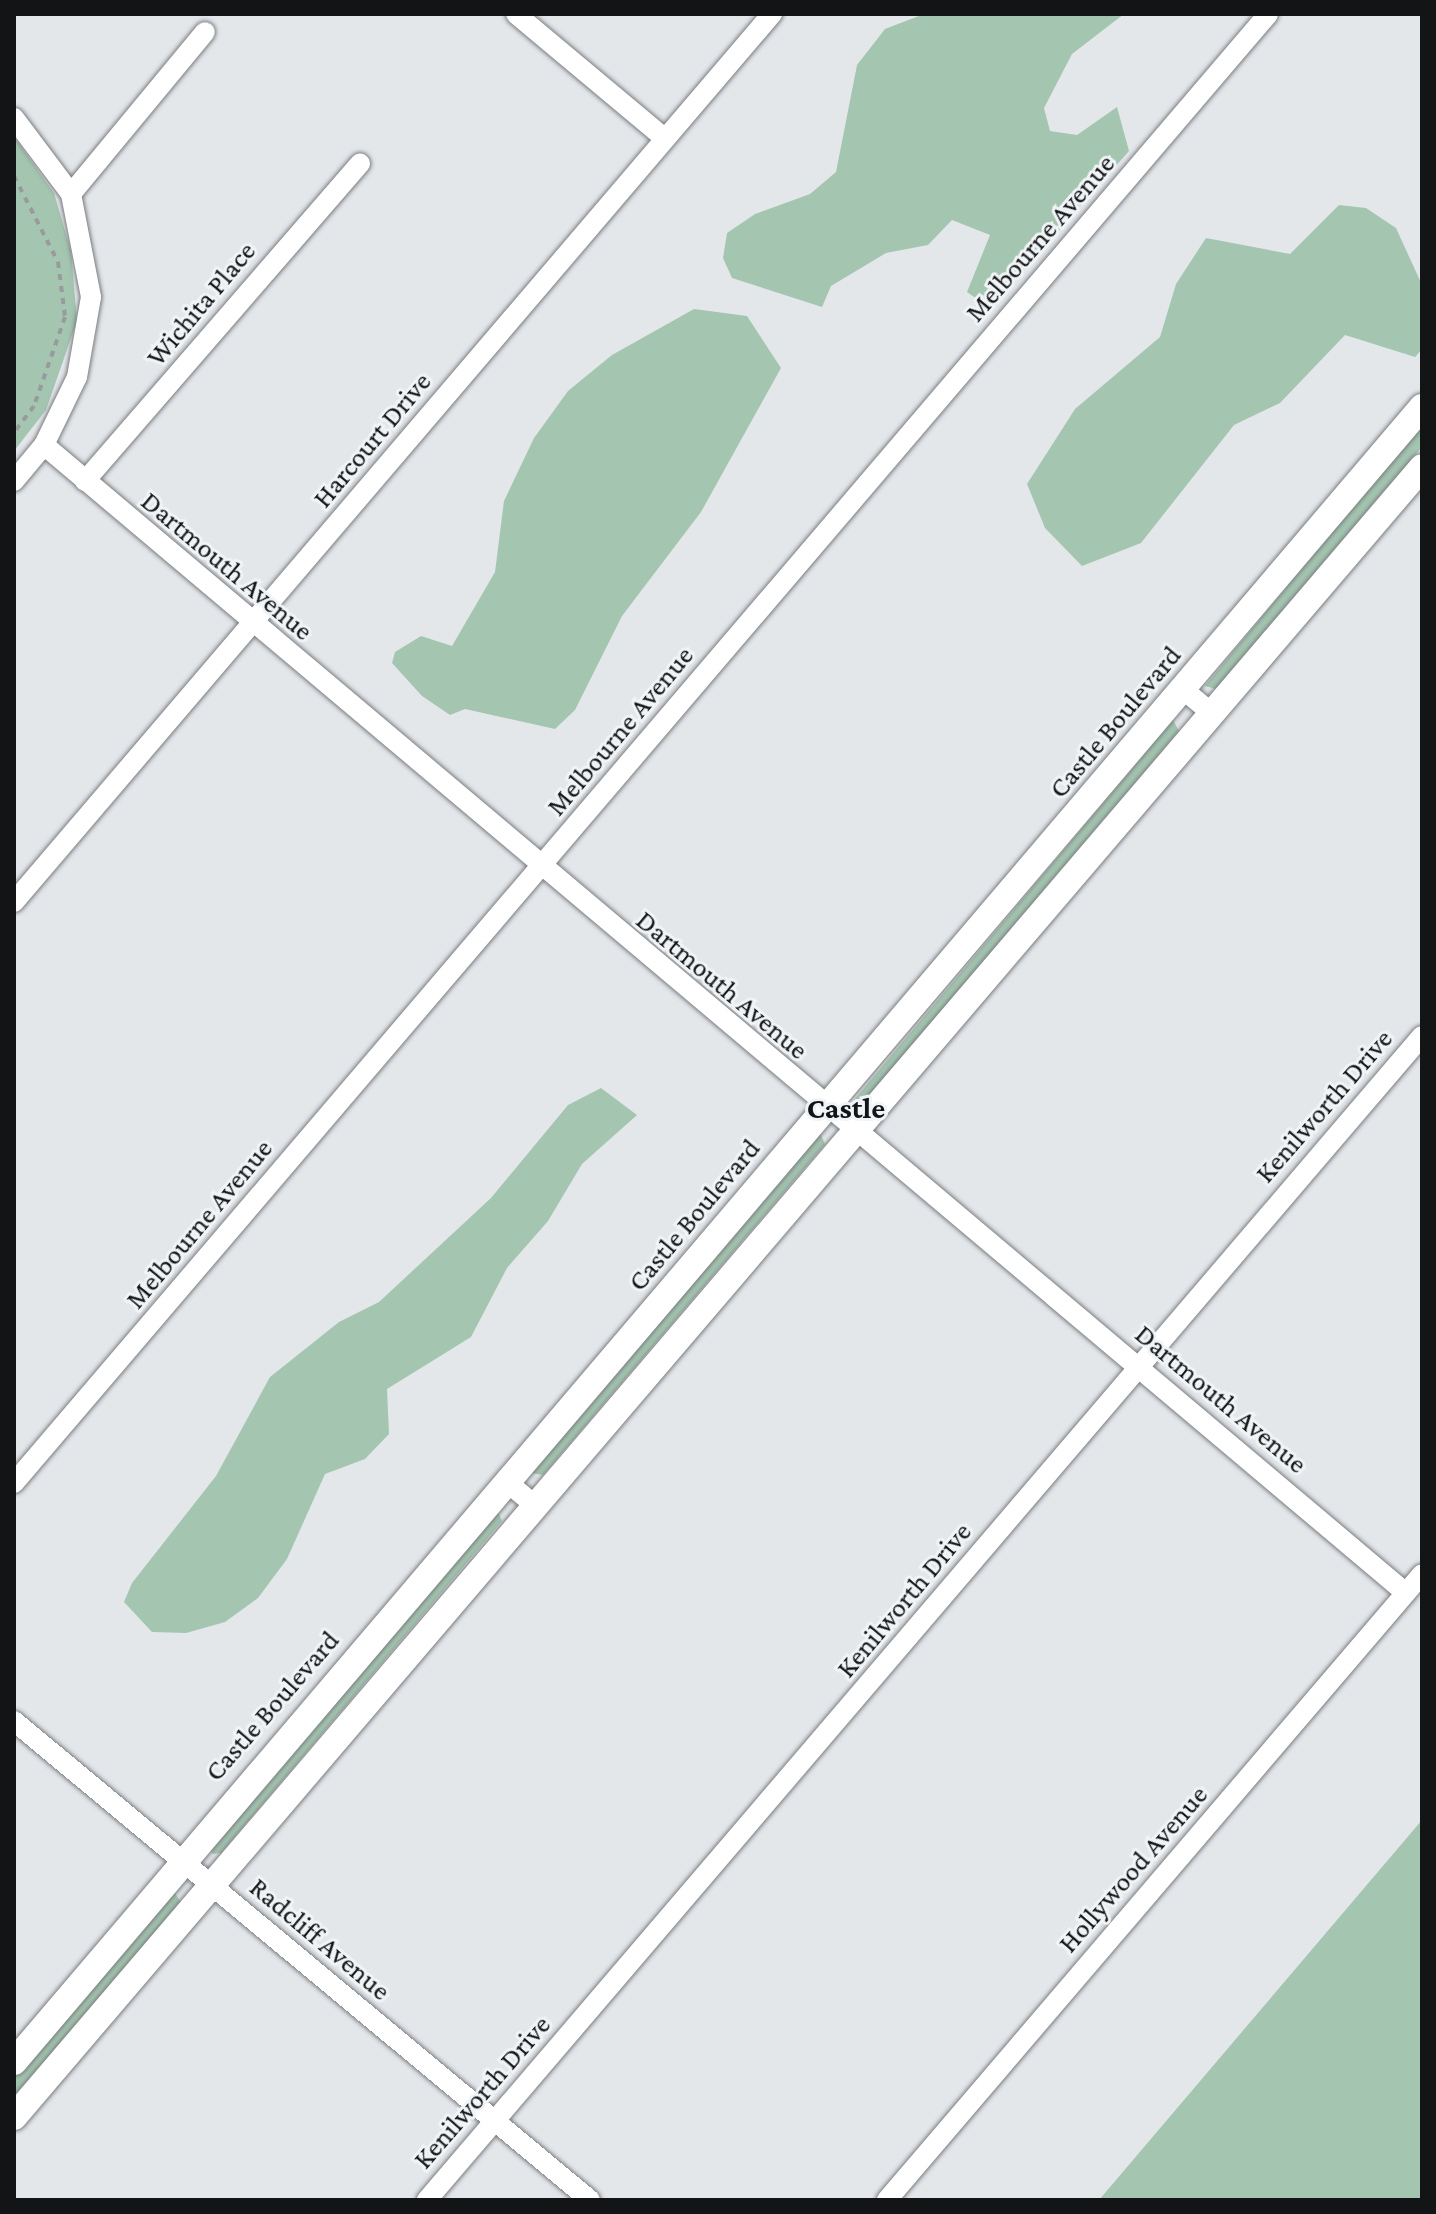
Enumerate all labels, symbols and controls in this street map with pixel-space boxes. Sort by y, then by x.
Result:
street label: Melbourne Avenue [958,147,1122,329]
street label: Wichita Place [139,235,263,373]
street label: Harcourt Drive [306,366,438,514]
street label: Dartmouth Avenue [134,484,320,648]
street label: Melbourne Avenue [539,639,701,823]
street label: Castle Boulevard [1042,639,1188,805]
street label: Dartmouth Avenue [629,903,815,1067]
street label: Kenilworth Drive [1248,1022,1400,1190]
district label: Castle [807,1090,885,1126]
street label: Melbourne Avenue [118,1132,280,1316]
street label: Castle Boulevard [621,1132,767,1298]
street label: Dartmouth Avenue [1128,1317,1314,1481]
street label: Kenilworth Drive [829,1516,979,1684]
street label: Castle Boulevard [198,1624,346,1788]
street label: Hollywood Avenue [1051,1778,1215,1960]
street label: Radcliff Avenue [243,1870,397,2008]
street label: Kenilworth Drive [406,2008,558,2176]

